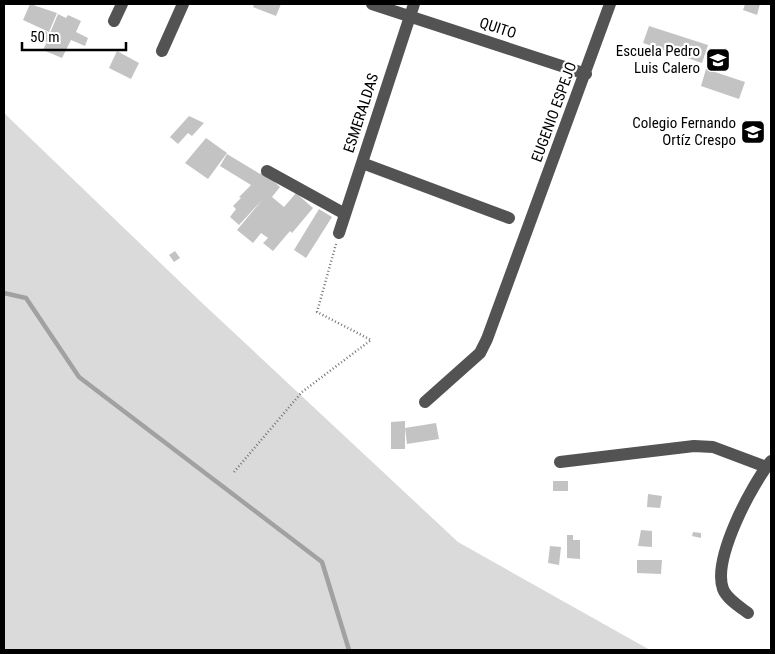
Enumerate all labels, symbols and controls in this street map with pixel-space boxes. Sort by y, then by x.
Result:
street label: QUITO [477,14,519,42]
scale bar [22,20,126,52]
text: 50 m [30,28,60,46]
place label: Escuela Pedro Luis Calero [616,42,700,77]
school or university icon: Escuela Pedro Luis Calero [705,47,731,73]
street label: EUGENIO ESPEJO [528,60,580,164]
street label: ESMERALDAS [340,71,382,155]
place label: Colegio Fernando Ortíz Crespo [632,114,736,149]
school or university icon: Colegio Fernando Ortíz Crespo [740,119,766,145]

